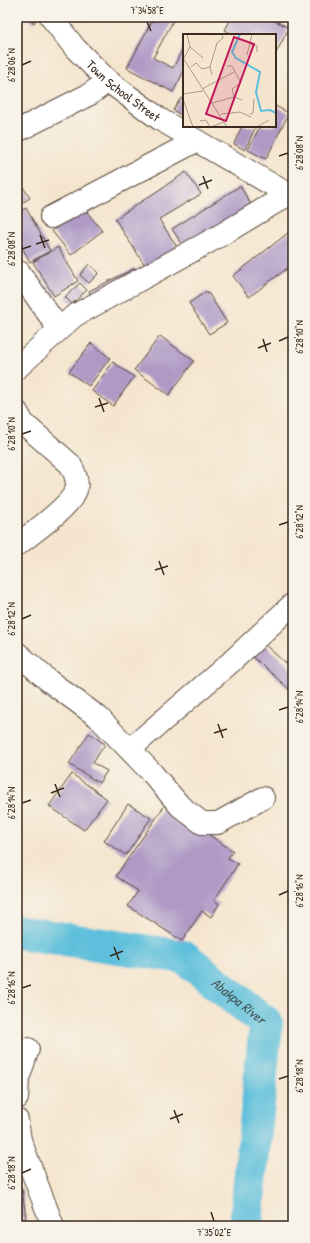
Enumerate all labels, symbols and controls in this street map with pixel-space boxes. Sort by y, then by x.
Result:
text: 7°34'58"E [130,4,164,17]
inset map [183,34,276,127]
text: 6°28'06"N [5,48,18,82]
street label: Town School Street [83,56,165,126]
text: 6°28'08"N [293,136,306,170]
text: 6°28'08"N [5,232,18,266]
text: 6°28'10"N [293,320,306,354]
text: 6°28'10"N [5,417,18,451]
text: 6°28'12"N [293,505,306,539]
text: 6°28'12"N [5,602,18,636]
text: 6°28'14"N [293,691,306,723]
text: 6°28'14"N [5,787,18,819]
text: 6°28'16"N [293,875,306,907]
text: 6°28'16"N [5,972,18,1004]
water label: Abakpa River [208,973,271,1029]
text: 6°28'18"N [293,1059,306,1093]
text: 6°28'18"N [5,1156,18,1190]
text: 7°35'02"E [197,1226,232,1239]

